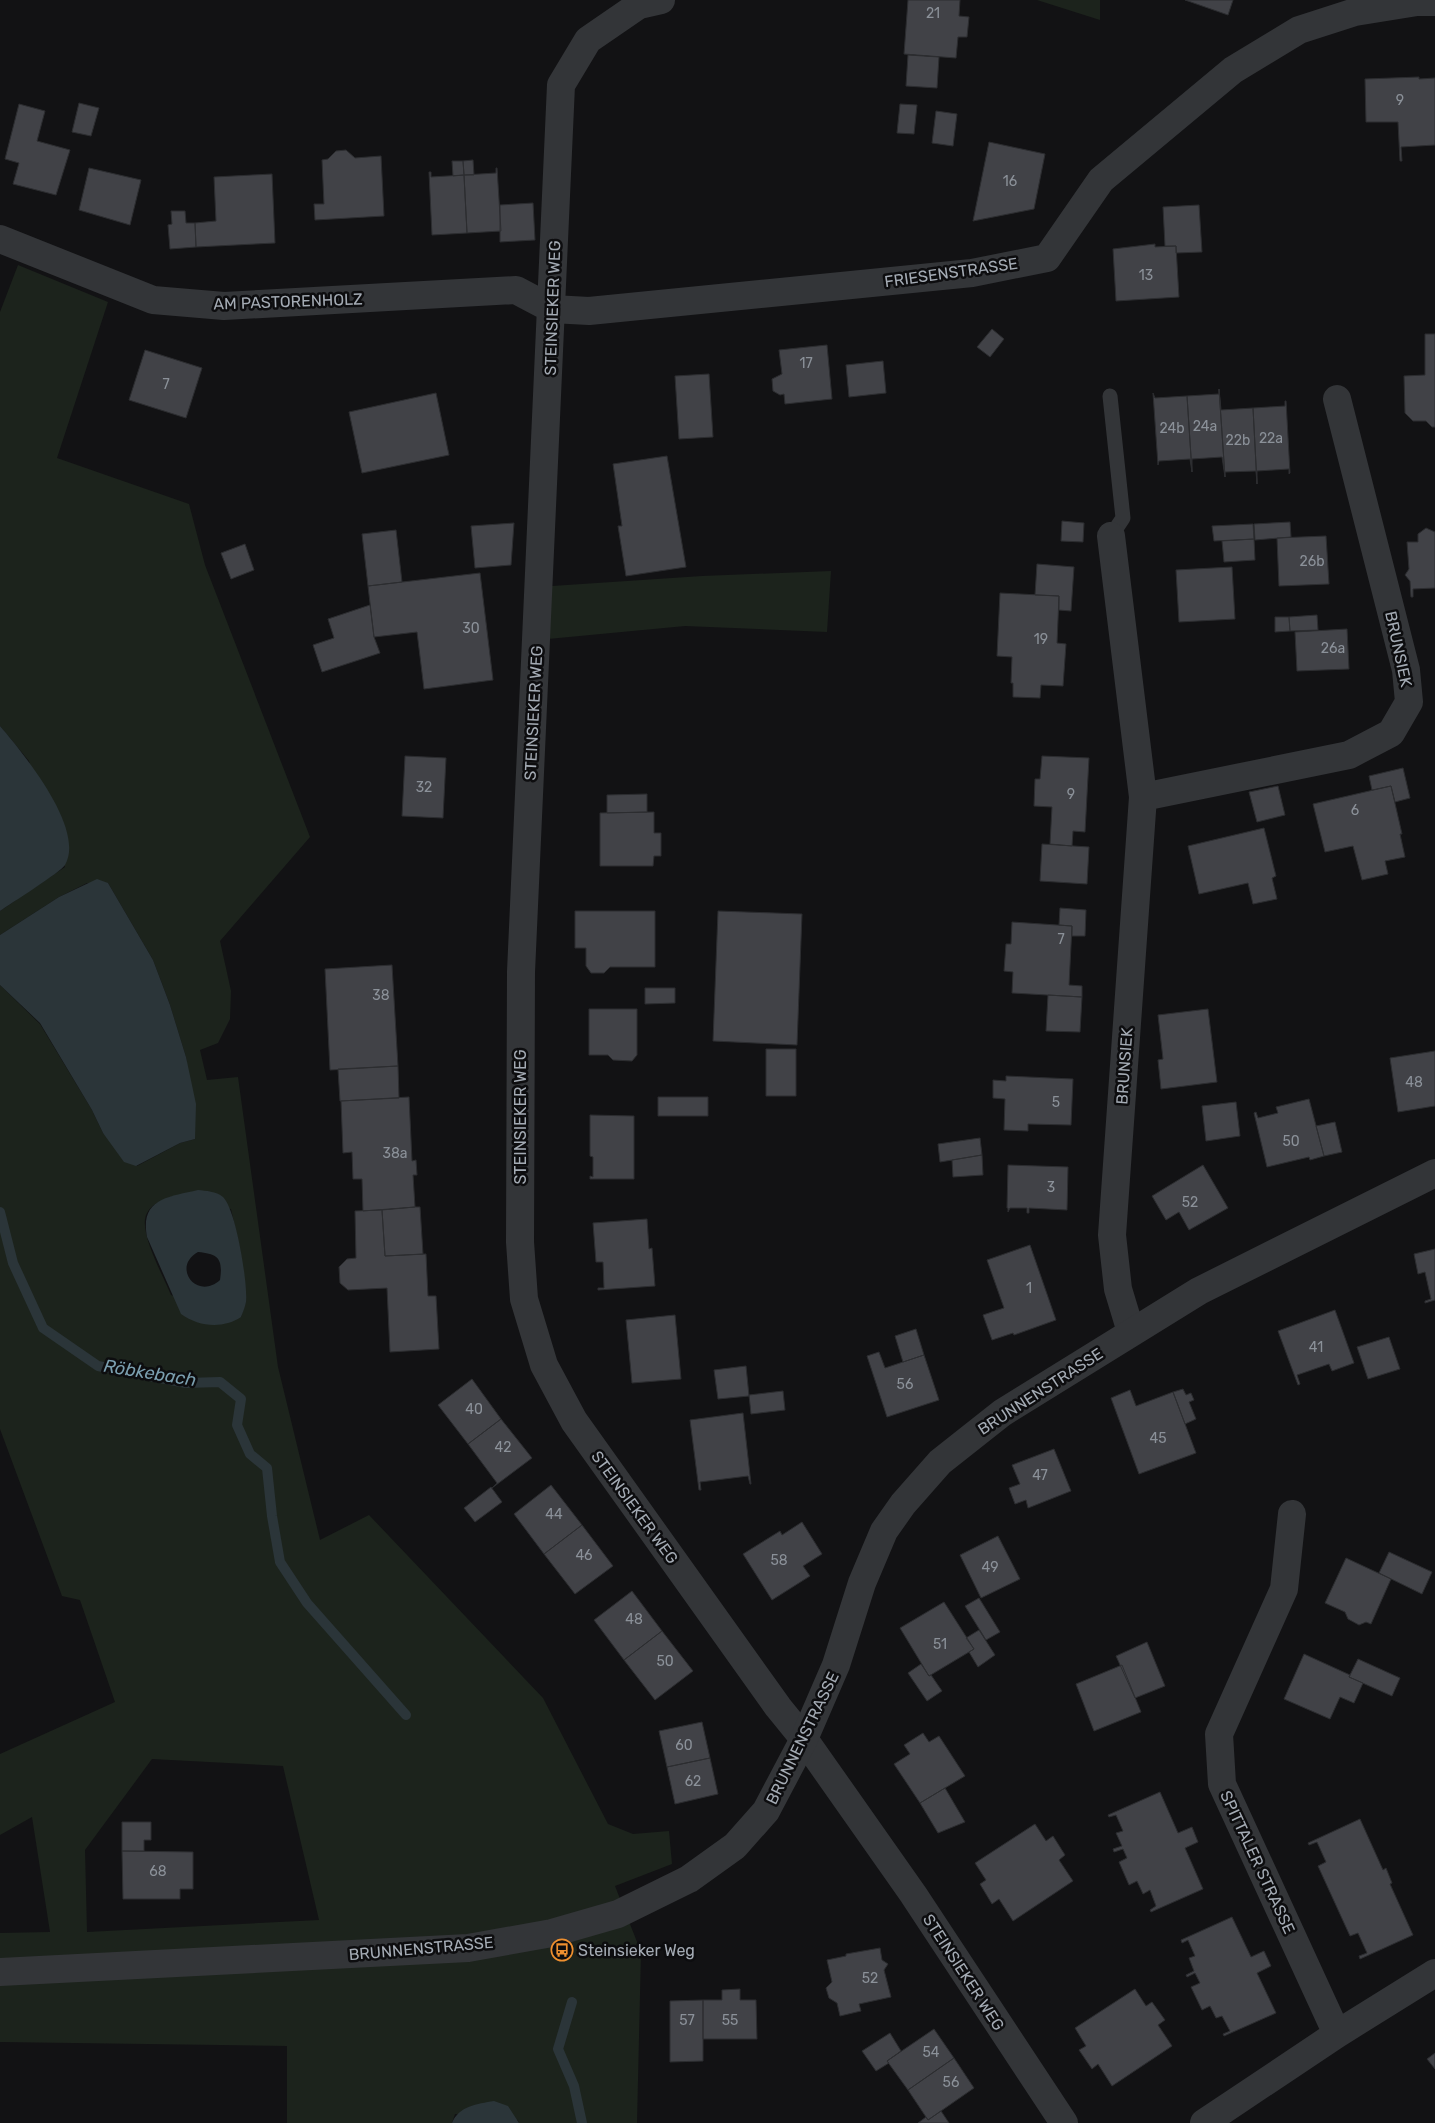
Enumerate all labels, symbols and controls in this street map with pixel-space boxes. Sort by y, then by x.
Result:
house number: 21 [926,5,940,22]
house number: 9 [1396,92,1404,109]
house number: 16 [1003,173,1017,190]
street label: STEINSIEKER WEG [541,240,564,376]
street label: FRIESENSTRASSE [883,254,1019,291]
house number: 13 [1139,267,1153,284]
street label: AM PASTORENHOLZ [213,289,363,314]
house number: 17 [799,355,813,372]
house number: 7 [162,376,170,393]
house number: 24a [1193,418,1217,435]
house number: 24b [1159,420,1185,437]
house number: 22a [1259,430,1283,447]
house number: 22b [1226,432,1250,449]
house number: 26b [1300,553,1325,570]
street label: BRUNSIEK [1381,609,1416,689]
house number: 30 [462,620,480,637]
house number: 19 [1034,631,1048,648]
house number: 26a [1321,640,1345,657]
street label: STEINSIEKER WEG [520,645,547,781]
house number: 32 [416,779,432,796]
house number: 9 [1067,786,1075,803]
house number: 6 [1351,802,1359,819]
house number: 7 [1057,931,1065,948]
house number: 38 [372,987,390,1004]
street label: BRUNSIEK [1112,1027,1137,1105]
street label: STEINSIEKER WEG [511,1049,530,1185]
house number: 48 [1405,1074,1423,1091]
house number: 5 [1052,1094,1060,1111]
house number: 50 [1282,1133,1300,1150]
house number: 38a [382,1145,408,1162]
house number: 3 [1047,1179,1055,1196]
house number: 52 [1182,1194,1198,1211]
house number: 1 [1026,1280,1032,1297]
house number: 41 [1309,1339,1323,1356]
street label: BRUNNENSTRASSE [974,1344,1106,1439]
water label: Röbkebach [102,1355,198,1391]
house number: 56 [897,1376,913,1393]
house number: 40 [465,1401,483,1418]
house number: 45 [1149,1430,1167,1447]
house number: 42 [495,1439,511,1456]
street label: STEINSIEKER WEG [587,1447,682,1568]
house number: 47 [1032,1467,1048,1484]
house number: 44 [545,1506,563,1523]
house number: 46 [575,1547,593,1564]
house number: 58 [770,1552,788,1569]
house number: 49 [982,1559,998,1576]
house number: 48 [625,1611,643,1628]
house number: 51 [933,1636,947,1653]
house number: 50 [656,1653,674,1670]
street label: BRUNNENSTRASSE [762,1669,843,1808]
house number: 60 [675,1737,693,1754]
house number: 62 [685,1773,701,1790]
street label: SPITTALER STRASSE [1216,1788,1299,1937]
house number: 68 [149,1863,167,1880]
street label: STEINSIEKER WEG [919,1910,1008,2034]
street label: BRUNNENSTRASSE [348,1933,494,1964]
bus stop icon: Steinsieker Weg [550,1938,574,1962]
place label: Steinsieker Weg [578,1941,695,1960]
house number: 52 [862,1970,878,1987]
house number: 57 [679,2012,695,2029]
house number: 55 [722,2012,738,2029]
house number: 54 [922,2044,940,2061]
house number: 56 [943,2074,959,2091]

